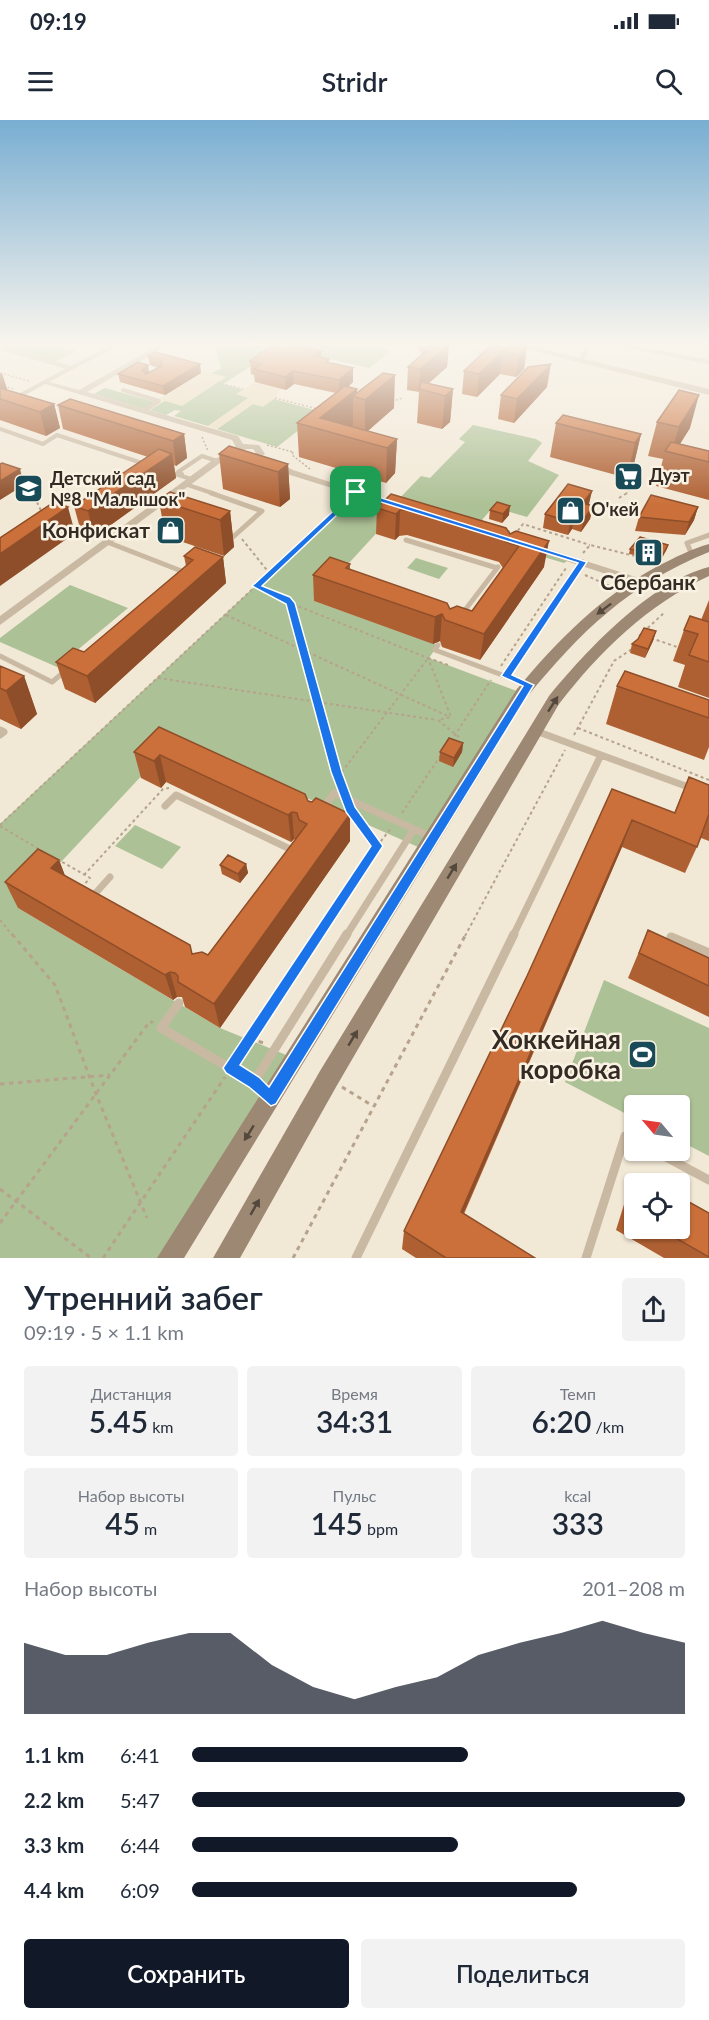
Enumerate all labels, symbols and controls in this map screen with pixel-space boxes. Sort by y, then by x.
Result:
text: 09:19 [30,8,87,35]
icon: menu [24,65,57,98]
text: Stridr [322,65,387,98]
icon: search [652,65,685,98]
supermarket icon: Дуэт [612,460,644,492]
place label: Дуэт [649,464,691,486]
pin [330,466,381,517]
place label: Детский сад №8 "Малышок" [50,467,185,510]
school or university icon: Детский сад №8 "Малышок" [13,473,45,505]
icon: arrive [339,475,372,508]
shop icon: О'кей [554,494,586,526]
place label: О'кей [591,498,639,520]
shop icon: Конфискат [155,515,187,547]
place label: Конфискат [42,517,150,542]
building icon: Сбербанк [632,536,664,568]
place label: Сбербанк [600,569,696,594]
one-way arrow [597,602,612,614]
one-way arrow [547,695,558,712]
one-way arrow [447,863,458,879]
place label: Хоккейная коробка [492,1023,621,1085]
one-way arrow [347,1030,357,1047]
sports icon: Хоккейная коробка [626,1039,658,1071]
north arrow [624,1095,690,1161]
map controls [624,1095,690,1239]
one-way arrow [244,1125,255,1141]
button: locate [624,1173,690,1239]
one-way arrow [250,1198,260,1215]
text: Утренний забег [24,1277,263,1317]
button: share [622,1278,685,1341]
text: 09:19 · 5 × 1.1 km [24,1320,184,1344]
text: Дистанция [91,1384,172,1403]
text: Время [331,1384,378,1403]
text: Темп [560,1384,596,1403]
text: 5.45 [89,1403,148,1439]
text: 34:31 [316,1403,393,1439]
text: 6:20 [532,1403,591,1439]
text: km [148,1417,174,1436]
text: /km [591,1417,624,1436]
text: Набор высоты [78,1486,185,1505]
text: Пульс [333,1486,376,1505]
text: kcal [564,1486,591,1505]
text: 45 [105,1505,140,1541]
text: 145 [311,1505,363,1541]
text: 333 [552,1505,604,1541]
text: m [140,1519,157,1538]
text: bpm [363,1519,398,1538]
text: Набор высоты [24,1576,157,1600]
text: 201–208 m [582,1576,685,1600]
text: 1.1 km [24,1743,84,1767]
text: 6:41 [120,1743,160,1767]
text: 2.2 km [24,1788,84,1812]
text: 5:47 [120,1788,160,1812]
text: 3.3 km [24,1833,84,1857]
text: 6:44 [120,1833,160,1857]
text: 4.4 km [24,1878,84,1902]
text: 6:09 [120,1878,160,1902]
button: Сохранить [24,1939,349,2008]
button: Поделиться [361,1939,685,2008]

